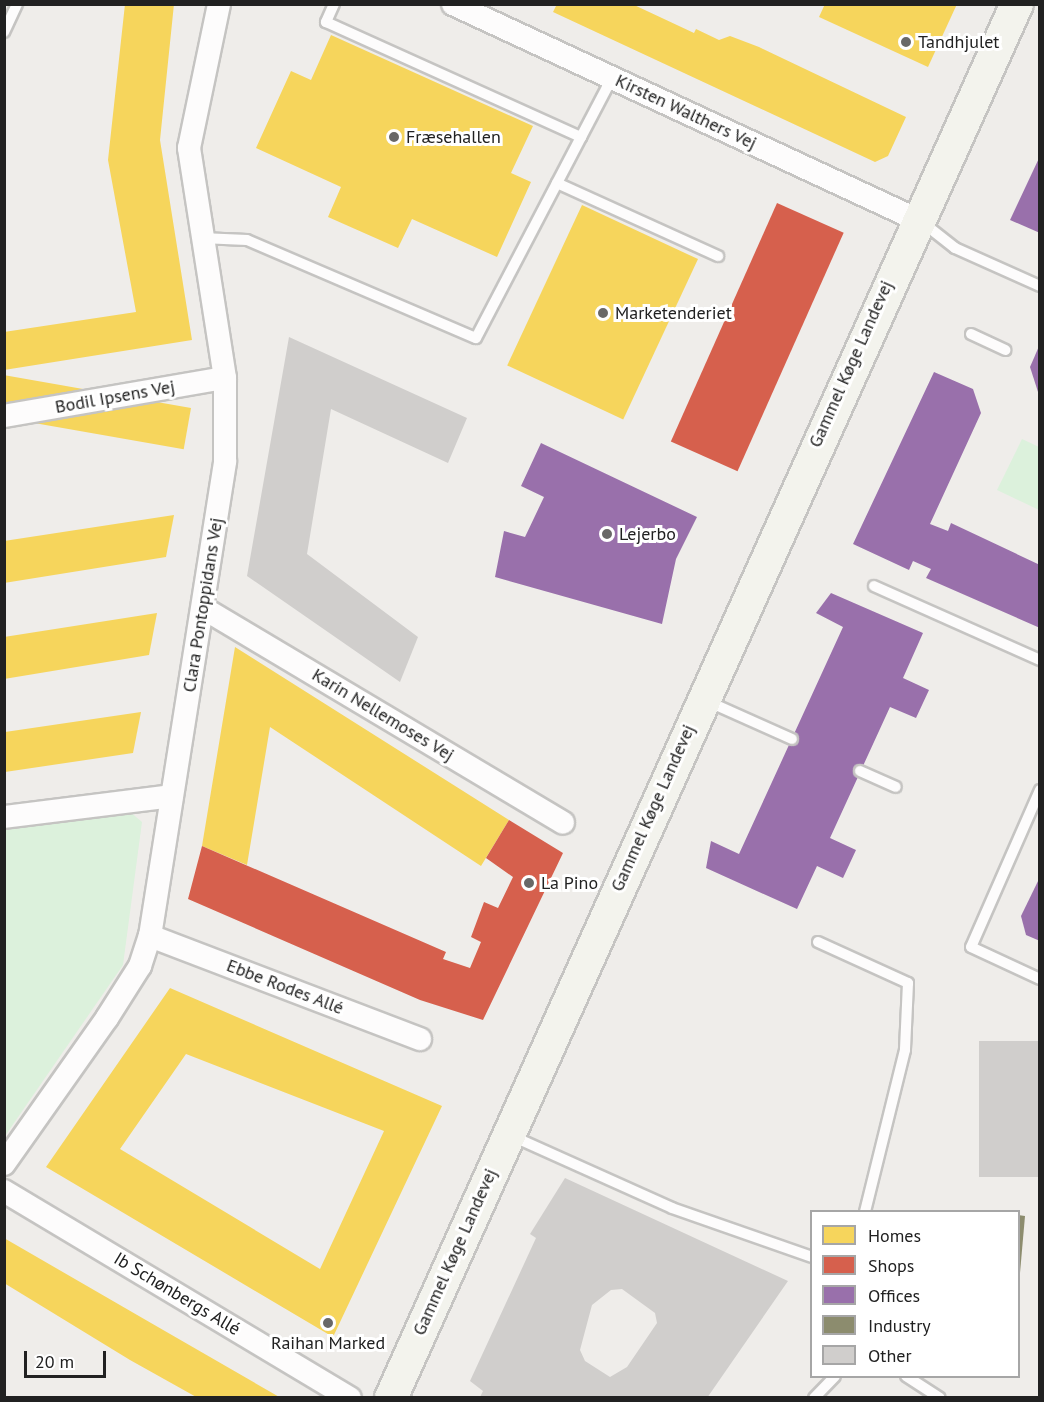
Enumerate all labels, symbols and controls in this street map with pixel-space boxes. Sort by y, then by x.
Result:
place label: Tandhjulet [918,31,999,53]
marker: Tandhjulet [899,35,913,49]
street label: Kirsten Walthers Vej [612,70,760,154]
place label: Fræsehallen [406,126,501,148]
marker: Fræsehallen [387,130,401,144]
street label: Gammel Køge Landevej [804,277,898,451]
place label: Marketenderiet [615,302,732,324]
marker: Marketenderiet [596,306,610,320]
street label: Bodil Ipsens Vej [53,376,177,418]
street label: Clara Pontoppidans Vej [178,516,228,694]
place label: Lejerbo [619,523,676,545]
marker: Lejerbo [600,527,614,541]
street label: Karin Nellemoses Vej [308,664,458,766]
street label: Gammel Køge Landevej [606,721,700,895]
place label: La Pino [541,872,598,894]
marker: La Pino [522,876,536,890]
street label: Ebbe Rodes Allé [223,955,347,1019]
street label: Gammel Køge Landevej [408,1165,502,1339]
legend [810,1210,1020,1378]
text: Homes [868,1224,921,1247]
street label: Ib Schønbergs Allé [110,1248,244,1340]
text: Shops [868,1254,914,1277]
text: Offices [868,1284,920,1307]
text: Industry [868,1314,931,1337]
marker: Raihan Marked [321,1316,335,1330]
place label: Raihan Marked [271,1332,385,1354]
scale bar [27,1339,110,1377]
text: Other [868,1344,912,1367]
text: 20 m [35,1350,74,1373]

